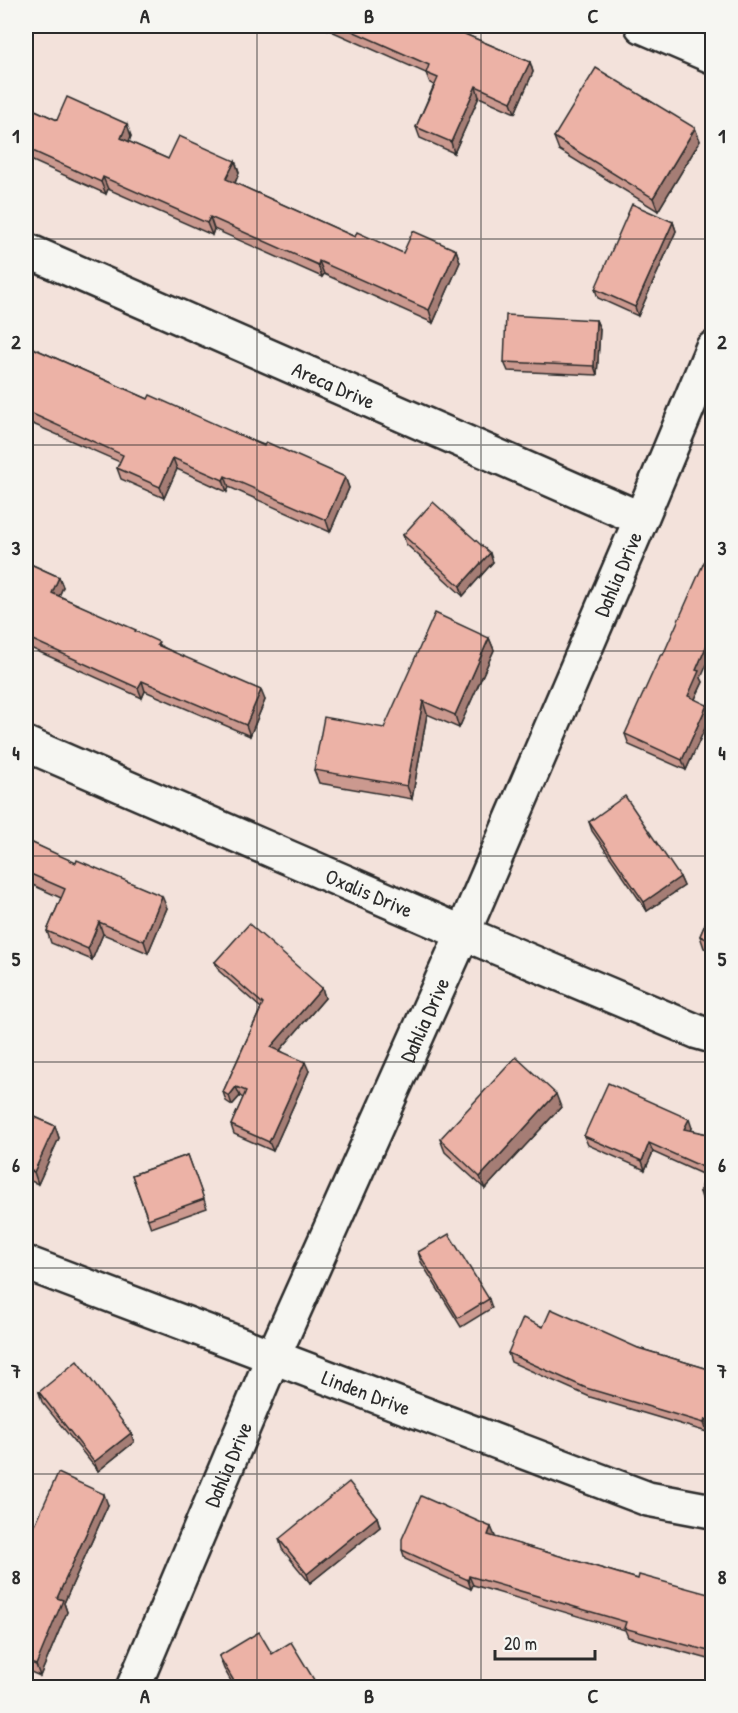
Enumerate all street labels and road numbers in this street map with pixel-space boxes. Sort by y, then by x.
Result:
street label: Areca Drive [288,354,380,415]
street label: Dahlia Drive [586,527,649,621]
street label: Oxalis Drive [321,861,417,924]
street label: Dahlia Drive [393,973,456,1067]
street label: Linden Drive [318,1362,415,1422]
street label: Dahlia Drive [197,1417,259,1511]

